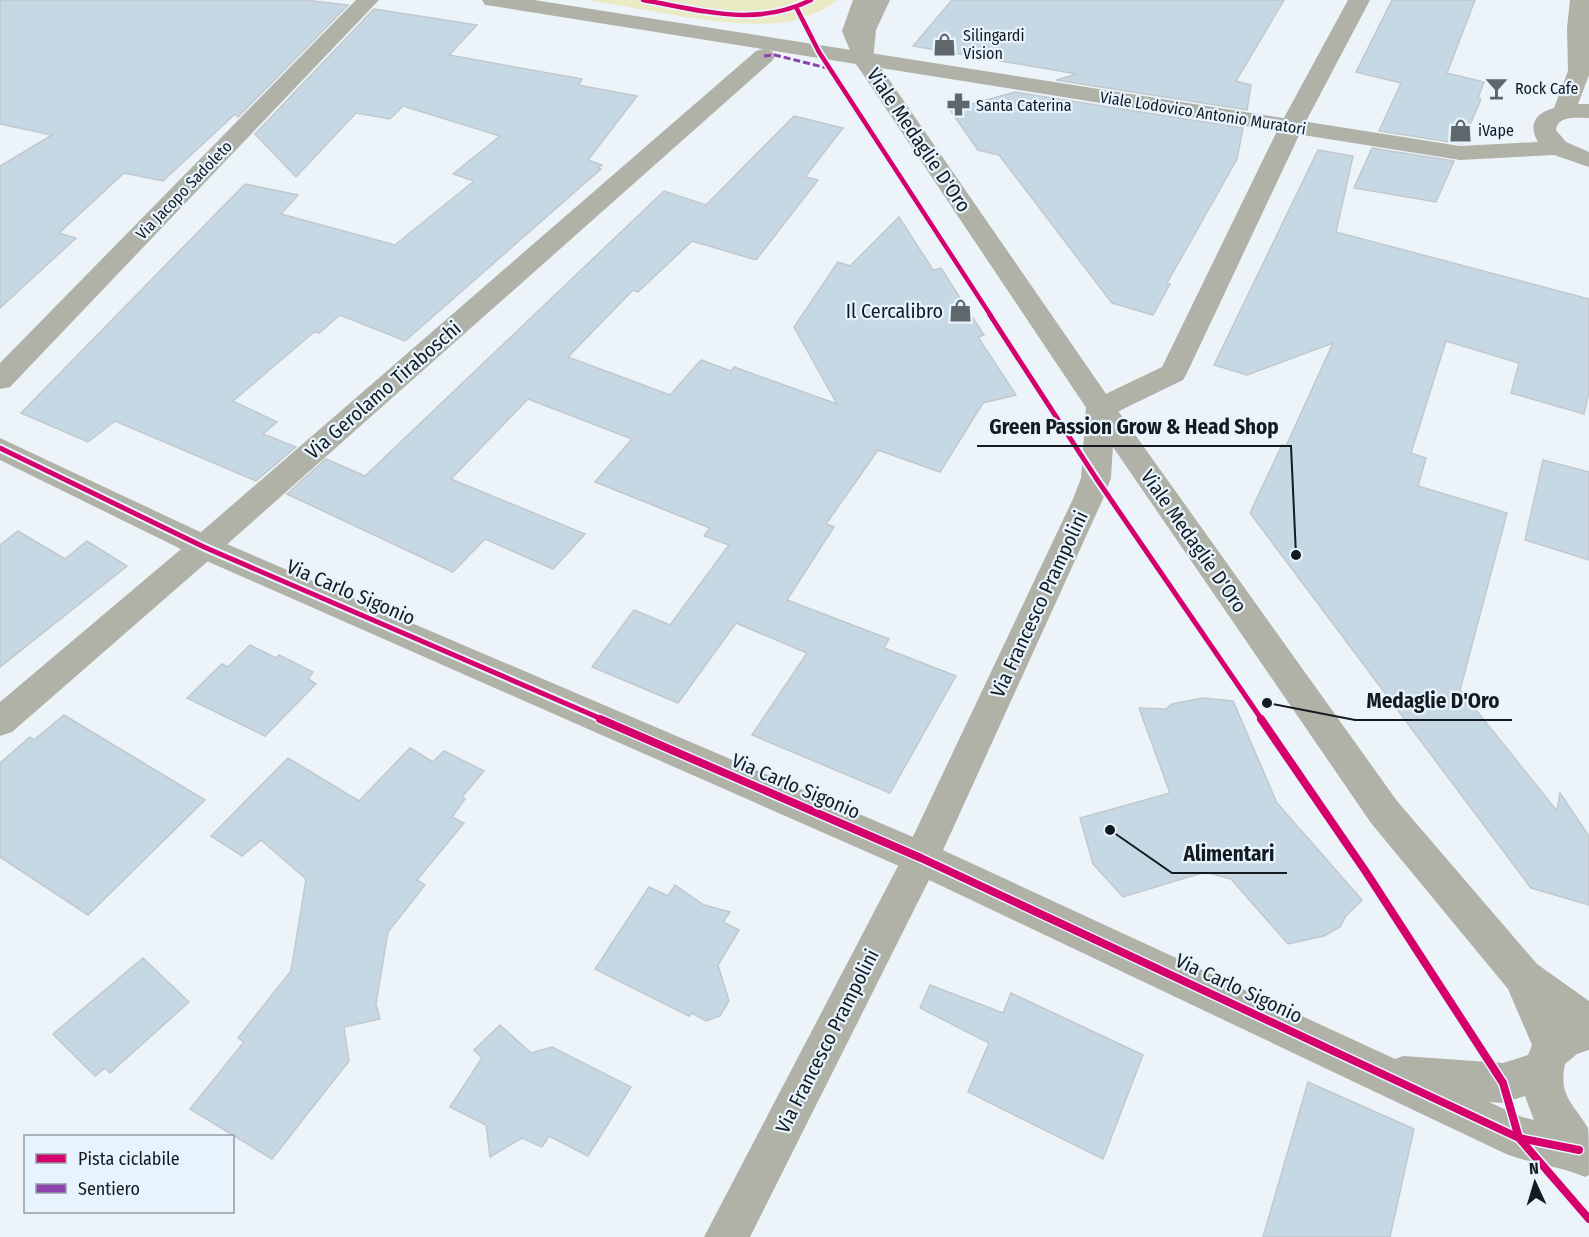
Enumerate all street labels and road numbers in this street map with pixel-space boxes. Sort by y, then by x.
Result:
street label: Viale Medaglie D'Oro [862,63,976,217]
street label: Viale Lodovico Antonio Muratori [1099,87,1307,139]
street label: Via Jacopo Sadoleto [132,137,236,243]
street label: Via Gerolamo Tiraboschi [300,316,466,464]
street label: Viale Medaglie D'Oro [1136,465,1252,617]
street label: Via Francesco Prampolini [985,507,1093,701]
street label: Via Carlo Sigonio [283,554,419,630]
street label: Via Carlo Sigonio [728,748,864,824]
street label: Via Francesco Prampolini [770,945,884,1137]
street label: Via Carlo Sigonio [1172,948,1306,1028]

